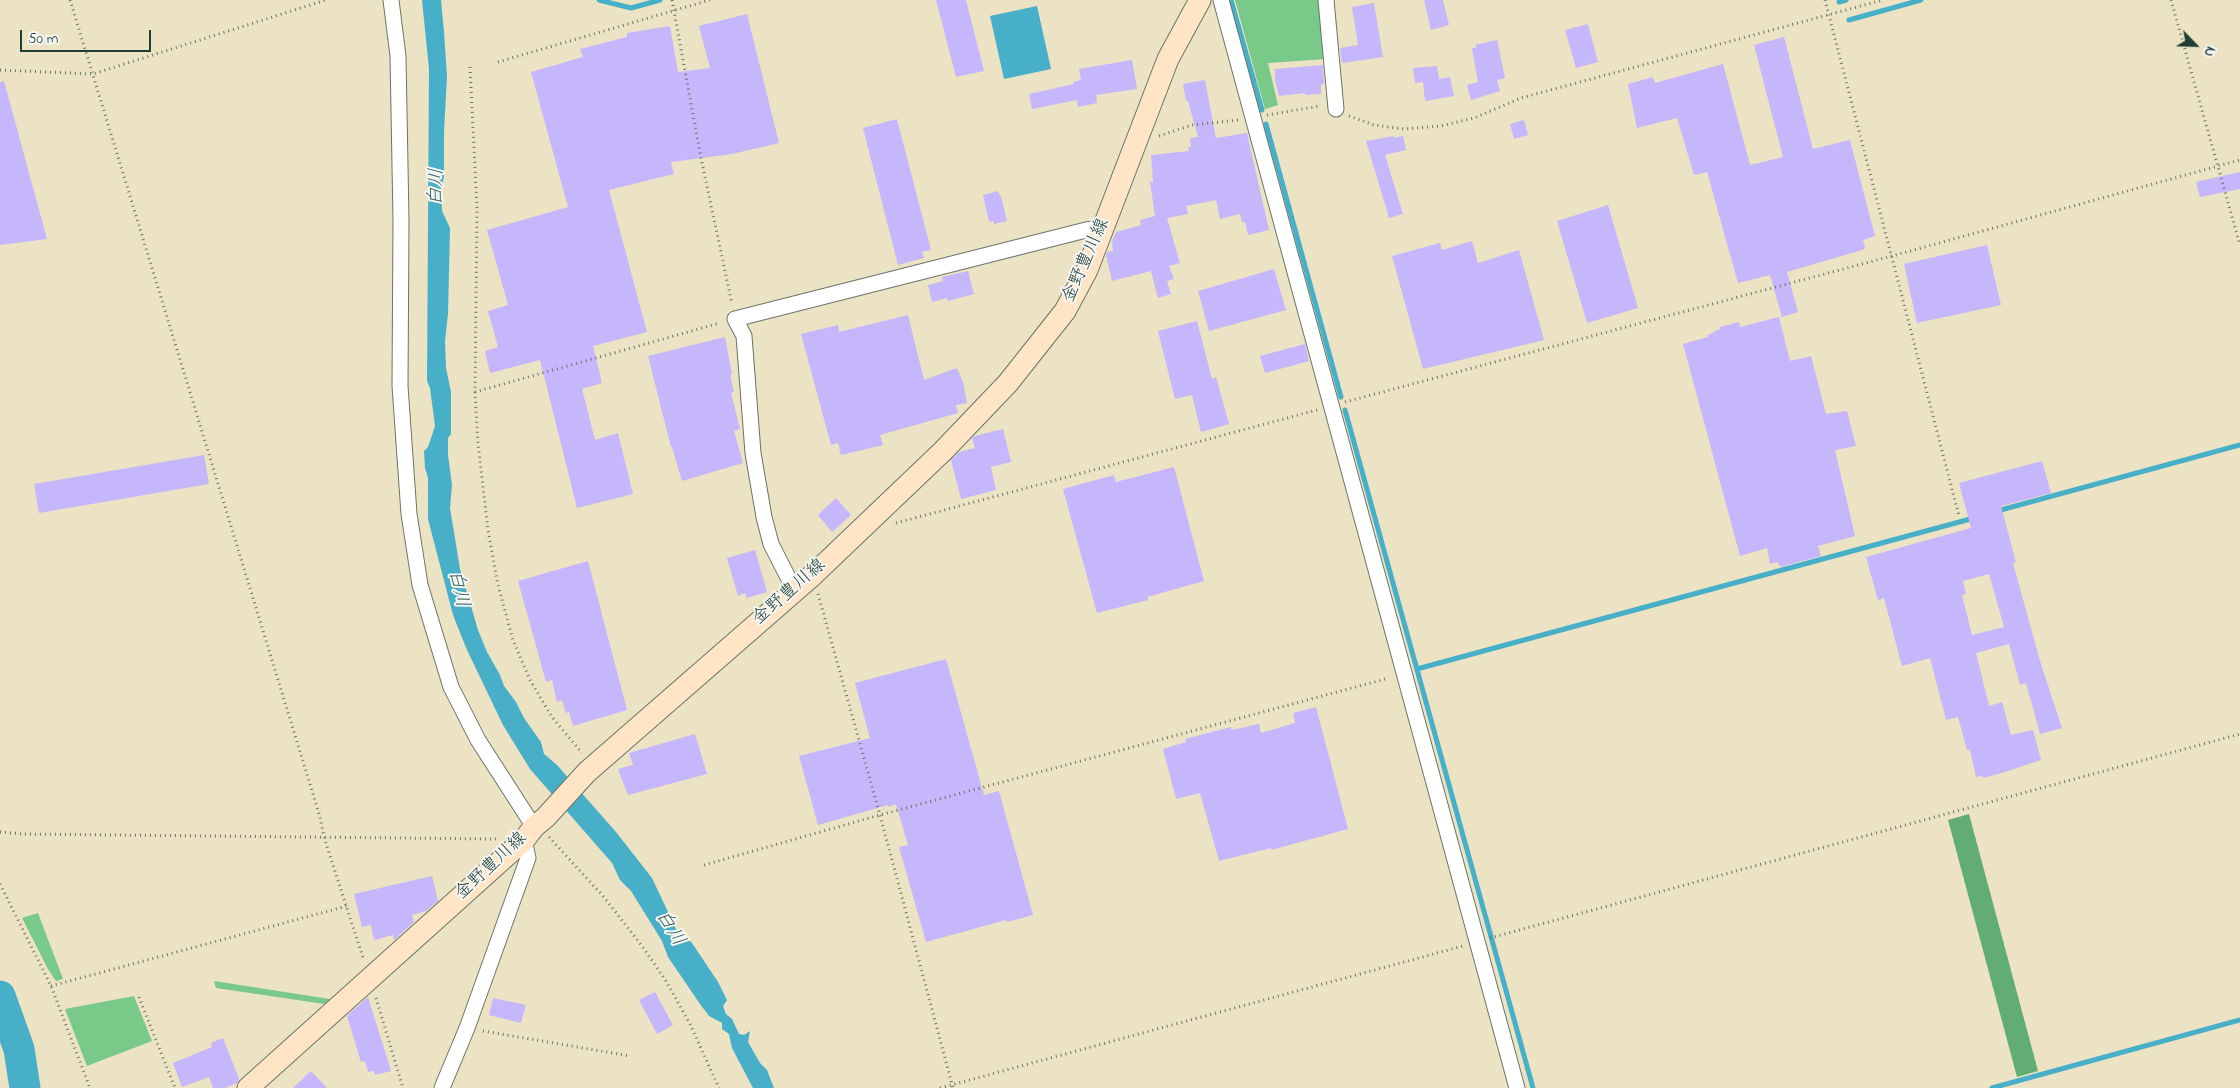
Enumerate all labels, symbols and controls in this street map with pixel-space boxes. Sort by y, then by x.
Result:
scale bar [22,20,154,52]
north arrow [2170,20,2220,70]
text: 50 m [28,28,58,50]
text: N [2198,43,2221,60]
water label: 白川 [426,168,450,206]
street label: 金野豊川線 [1059,215,1115,307]
street label: 金野豊川線 [749,555,831,631]
water label: 白川 [442,568,472,610]
street label: 金野豊川線 [452,828,532,906]
water label: 白川 [649,907,689,951]

